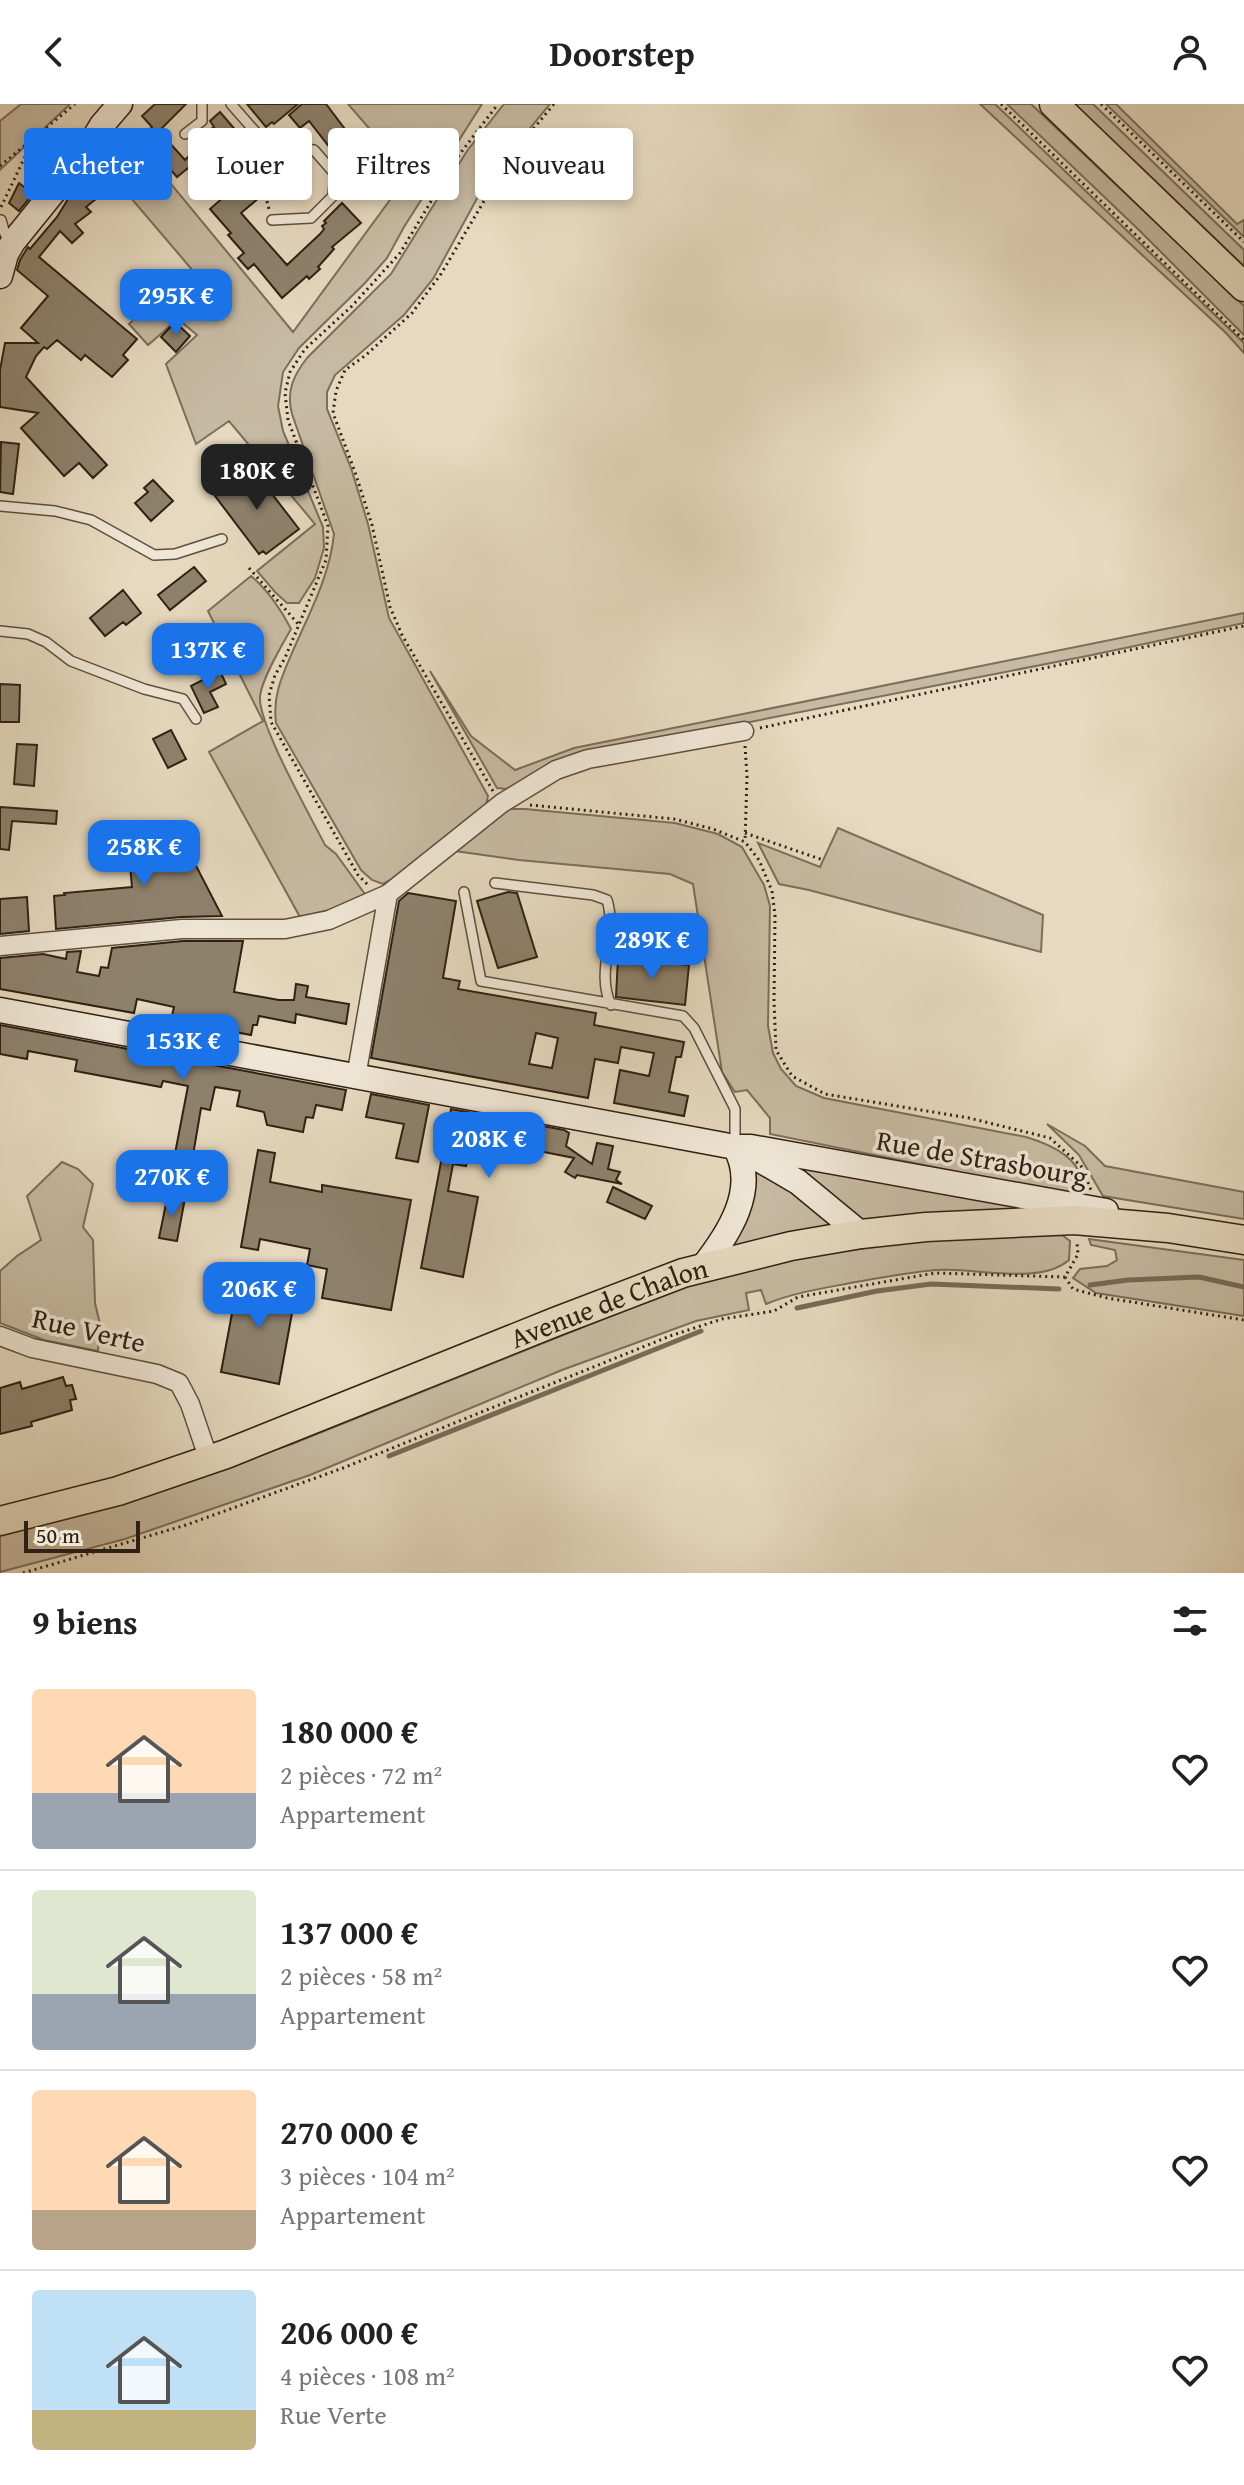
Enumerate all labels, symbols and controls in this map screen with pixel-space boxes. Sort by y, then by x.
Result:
text: Doorstep [549,26,695,79]
icon: back [32,30,76,74]
icon: person [1168,30,1212,74]
chip: Acheter [24,128,172,200]
chip: Louer [188,128,312,200]
chip: Filtres [328,128,459,200]
chip: Nouveau [475,128,633,200]
pin: 295K € [111,269,241,337]
text: 295K € [138,275,214,314]
pin: 180K € [192,444,322,512]
text: 180K € [219,450,295,489]
pin: 137K € [143,623,273,691]
text: 137K € [170,629,246,668]
pin: 258K € [79,820,209,888]
text: 258K € [106,826,182,865]
pin: 289K € [587,913,717,981]
text: 289K € [614,919,690,958]
pin: 153K € [118,1014,248,1082]
text: 153K € [145,1020,221,1059]
pin: 208K € [424,1112,554,1180]
text: 208K € [451,1118,527,1157]
street label: Rue de Strasbourg [873,1119,1091,1196]
pin: 270K € [107,1150,237,1218]
text: 270K € [134,1156,210,1195]
street label: Avenue de Chalon [504,1247,712,1358]
pin: 206K € [194,1262,324,1330]
text: 206K € [221,1268,297,1307]
street label: Rue Verte [28,1297,150,1362]
scale bar [24,1517,140,1553]
text: 50 m [36,1519,80,1551]
text: 9 biens [32,1597,138,1646]
icon: filters [1168,1599,1212,1643]
text: 180 000 € [280,1706,418,1755]
icon: home [96,1721,192,1817]
icon: heart [1168,1747,1212,1791]
text: 2 pièces · 72 m² [280,1755,442,1794]
text: Appartement [280,1794,425,1833]
text: 137 000 € [280,1907,418,1956]
icon: home [96,1922,192,2018]
icon: heart [1168,1948,1212,1992]
text: 2 pièces · 58 m² [280,1956,442,1995]
text: Appartement [280,1995,425,2034]
text: 270 000 € [280,2107,418,2156]
icon: home [96,2122,192,2218]
icon: heart [1168,2148,1212,2192]
text: 3 pièces · 104 m² [280,2156,455,2195]
text: Appartement [280,2195,425,2234]
text: 206 000 € [280,2307,418,2356]
icon: home [96,2322,192,2418]
icon: heart [1168,2348,1212,2392]
text: 4 pièces · 108 m² [280,2356,455,2395]
text: Rue Verte [280,2395,387,2434]

